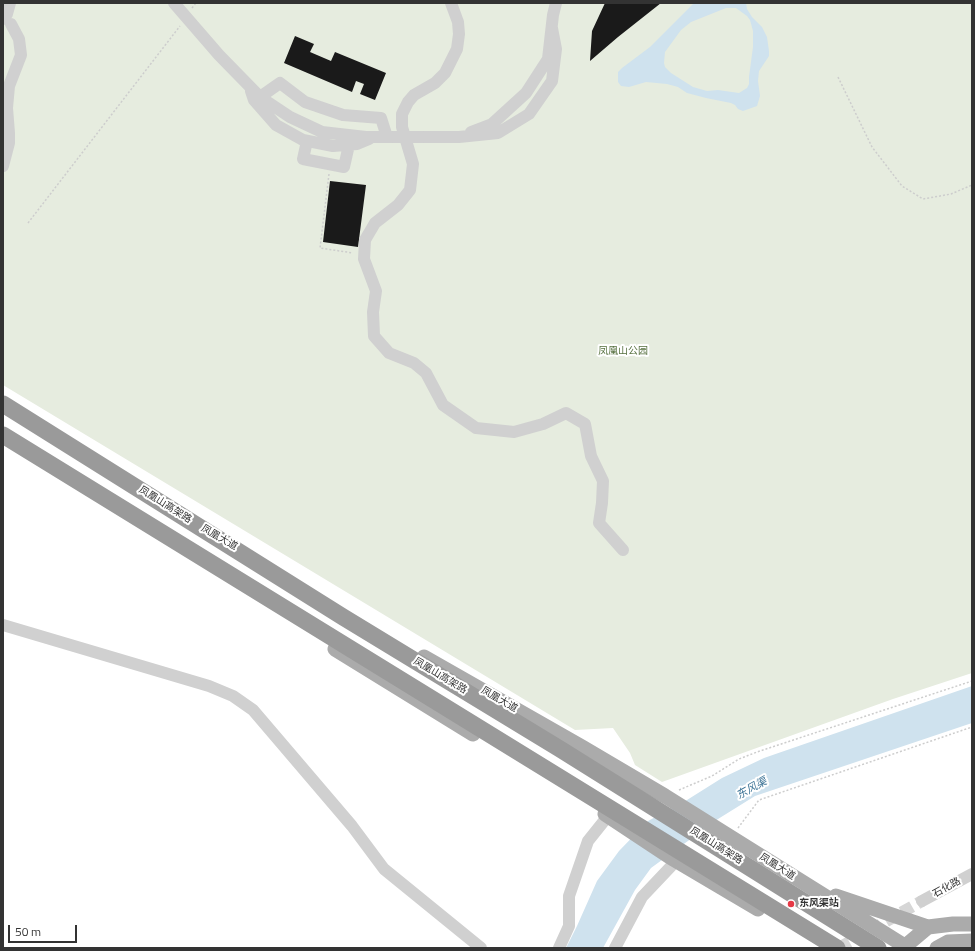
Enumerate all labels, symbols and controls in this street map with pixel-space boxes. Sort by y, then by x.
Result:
park label: 凤凰山公园 [598,346,648,358]
street label: 凤凰山高架路 [136,484,194,526]
street label: 凤凰大道 [199,523,239,553]
street label: 凤凰山高架路 [411,655,469,697]
street label: 凤凰大道 [479,685,519,715]
water label: 东风渠 [734,775,770,803]
street label: 凤凰山高架路 [687,825,745,867]
street label: 凤凰大道 [757,851,797,883]
street label: 石化路 [931,875,963,901]
place label: 东风渠站 [799,898,839,910]
marker: 东风渠站 [786,899,796,909]
scale bar [10,917,79,943]
text: 50 m [15,922,41,941]

